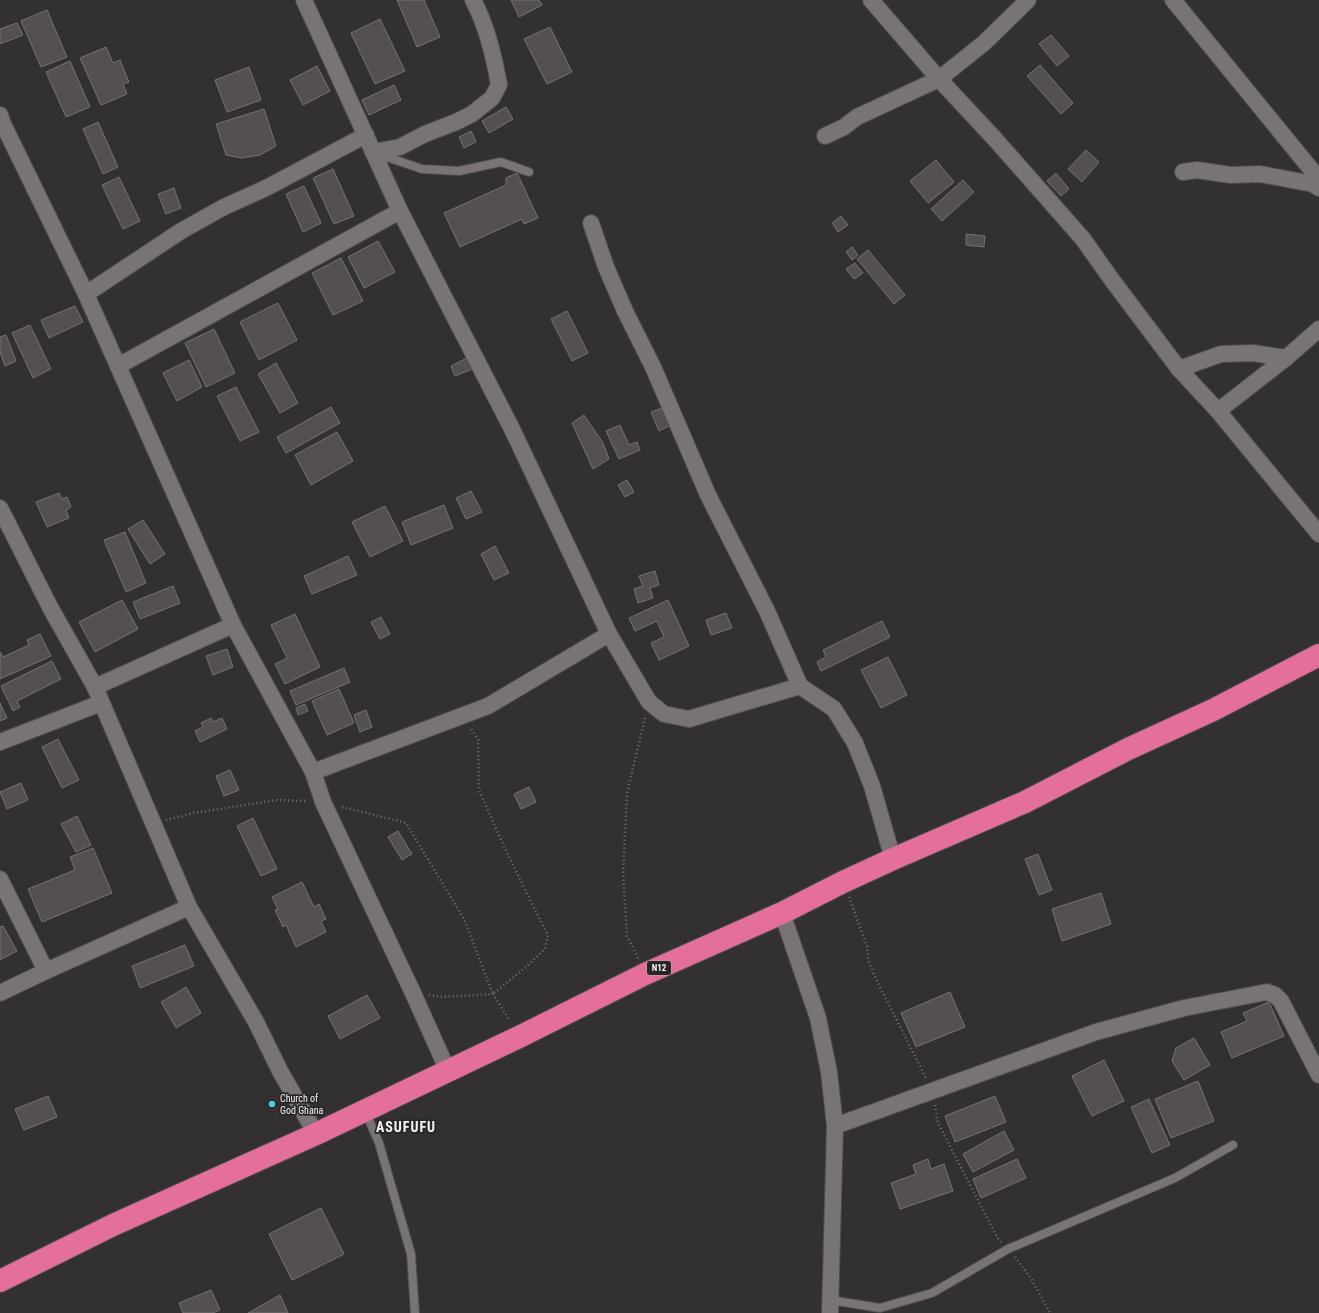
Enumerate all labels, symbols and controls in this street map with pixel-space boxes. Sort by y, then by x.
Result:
road number: N12 [647,961,671,975]
place label: Church of God Ghana [280,1093,324,1116]
marker: Church of God Ghana [267,1099,277,1109]
district label: ASUFUFU [376,1119,436,1135]

